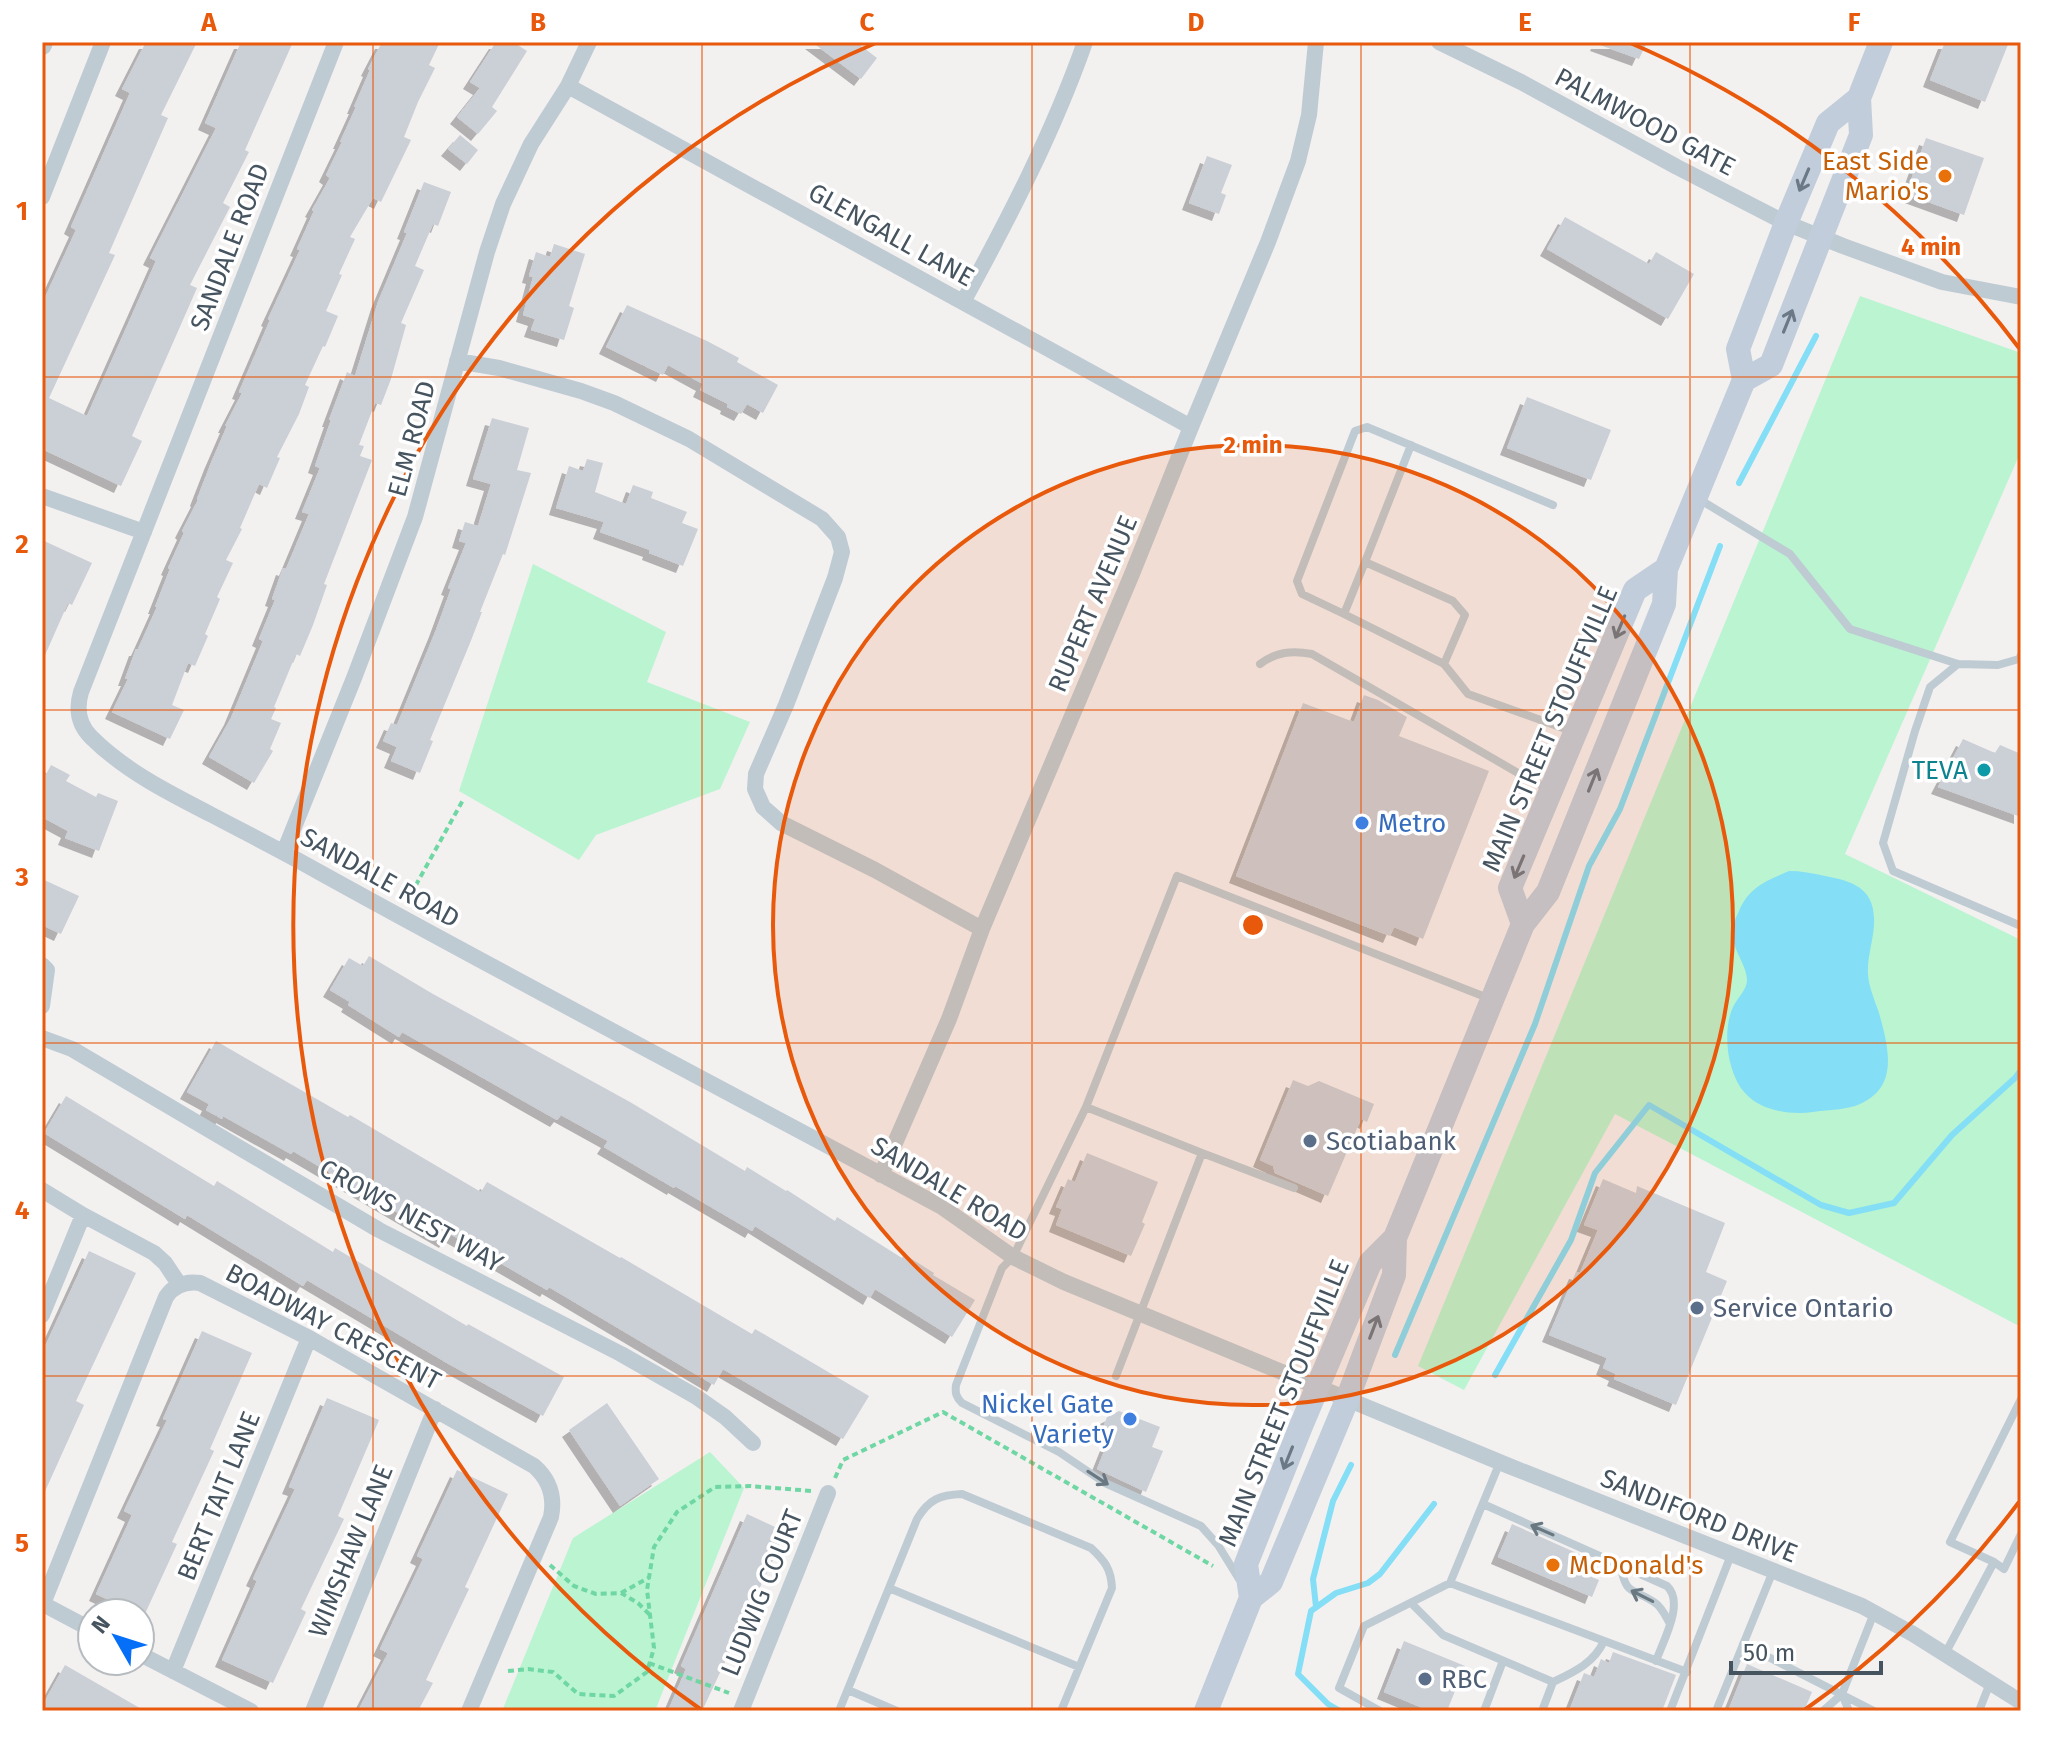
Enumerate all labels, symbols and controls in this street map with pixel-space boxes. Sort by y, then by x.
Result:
text: A [200,7,217,38]
text: B [530,7,546,38]
text: C [860,7,875,38]
text: D [1188,7,1205,38]
text: E [1518,7,1532,38]
text: F [1848,7,1861,38]
street label: PALMWOOD GATE [1550,61,1740,183]
place label: East Side Mario's [1822,146,1929,207]
street label: SANDALE ROAD [184,159,276,335]
marker: East Side Mario's [1936,167,1954,185]
one-way arrow [1796,168,1811,192]
street label: GLENGALL LANE [803,177,979,293]
text: 1 [16,196,28,227]
text: 4 min [1901,233,1961,261]
one-way arrow [1782,309,1796,334]
street label: ELM ROAD [382,378,442,500]
text: 2 min [1224,431,1283,459]
street label: RUPERT AVENUE [1042,511,1144,697]
text: 2 [15,529,29,560]
street label: MAIN STREET STOUFFVILLE [1476,582,1624,876]
one-way arrow [1611,615,1626,639]
place label: TEVA [1912,755,1968,786]
marker: TEVA [1975,761,1993,779]
one-way arrow [1587,768,1602,793]
place label: Metro [1378,808,1446,839]
marker: Metro [1353,814,1371,832]
street label: SANDALE ROAD [295,822,465,934]
one-way arrow [1510,854,1525,879]
text: 3 [14,862,29,893]
centre of rings [1239,911,1267,939]
place label: Scotiabank [1326,1126,1457,1157]
street label: SANDALE ROAD [865,1130,1033,1248]
marker: Scotiabank [1301,1132,1319,1150]
street label: CROWS NEST WAY [314,1153,509,1280]
text: 4 [15,1195,30,1226]
street label: MAIN STREET STOUFFVILLE [1212,1255,1356,1551]
street label: BOADWAY CRESCENT [220,1257,446,1397]
place label: Service Ontario [1713,1293,1894,1324]
marker: Service Ontario [1688,1299,1706,1317]
one-way arrow [1368,1315,1382,1340]
place label: Nickel Gate Variety [981,1389,1114,1450]
street label: BERT TAIT LANE [171,1407,267,1585]
marker: Nickel Gate Variety [1121,1410,1139,1428]
one-way arrow [1280,1445,1294,1470]
street label: WIMSHAW LANE [302,1460,400,1642]
street label: SANDIFORD DRIVE [1596,1462,1802,1570]
one-way arrow [1086,1470,1109,1486]
street label: LUDWIG COURT [715,1505,810,1681]
one-way arrow [1530,1522,1554,1537]
text: 5 [15,1528,29,1559]
place label: McDonald's [1569,1550,1703,1581]
marker: McDonald's [1544,1556,1562,1574]
one-way arrow [1630,1588,1654,1604]
north arrow [76,1597,156,1677]
text: N [86,1611,116,1639]
scale bar [1731,1625,1881,1675]
text: 50 m [1743,1639,1795,1667]
place label: RBC [1441,1664,1488,1695]
marker: RBC [1416,1670,1434,1688]

